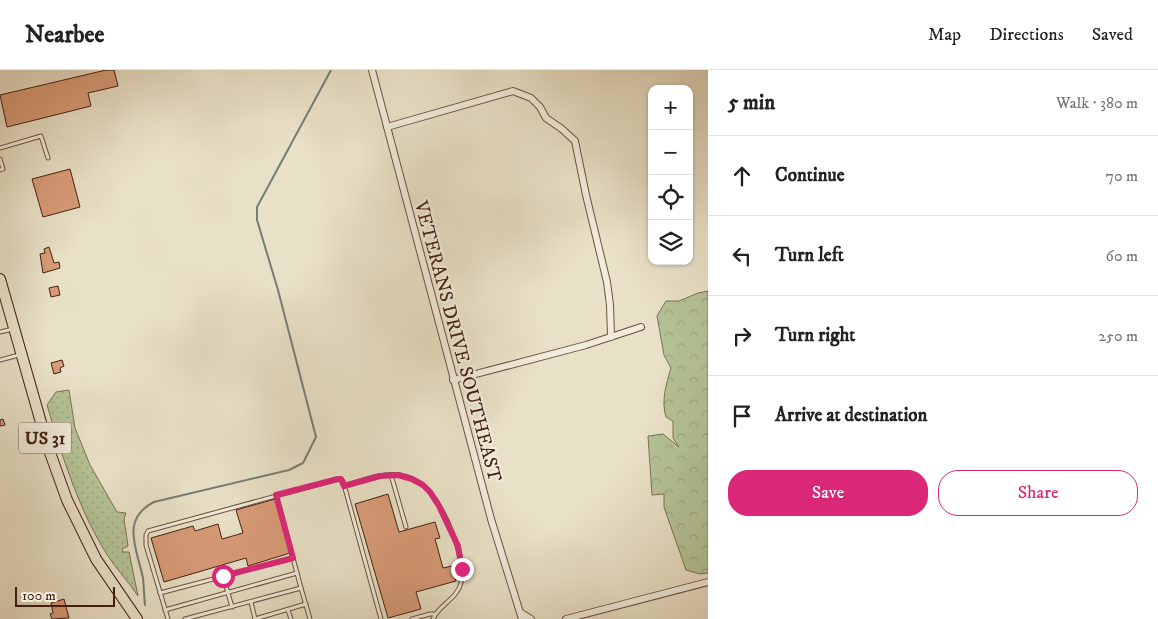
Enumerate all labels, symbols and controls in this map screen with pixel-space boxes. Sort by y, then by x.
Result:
text: Nearbee [25,20,104,50]
text: Map [928,24,961,46]
text: Directions [989,24,1064,46]
text: Saved [1092,24,1133,46]
map controls [648,85,693,265]
button: + [648,85,693,130]
text: 5 min [728,90,775,116]
text: Walk · 380 m [1056,93,1138,113]
button: − [648,130,693,175]
icon: ahead [728,162,756,190]
text: Continue [775,164,845,187]
text: 70 m [1106,166,1138,186]
button: locate [648,175,693,220]
street label: VETERANS DRIVE SOUTHEAST [409,197,506,485]
button: layers [648,220,693,265]
icon: left [728,242,756,270]
text: Turn left [775,244,844,267]
text: 60 m [1106,246,1138,266]
icon: right [728,322,756,350]
text: Turn right [775,324,855,347]
text: 250 m [1098,326,1138,346]
icon: arrive [728,402,756,430]
text: Arrive at destination [775,404,927,427]
road number: US 31 [19,422,71,453]
button: Save [728,470,928,516]
button: Share [938,470,1138,516]
route end [451,558,474,581]
route start [212,565,235,588]
scale bar [15,584,115,607]
text: 100 m [22,587,56,605]

